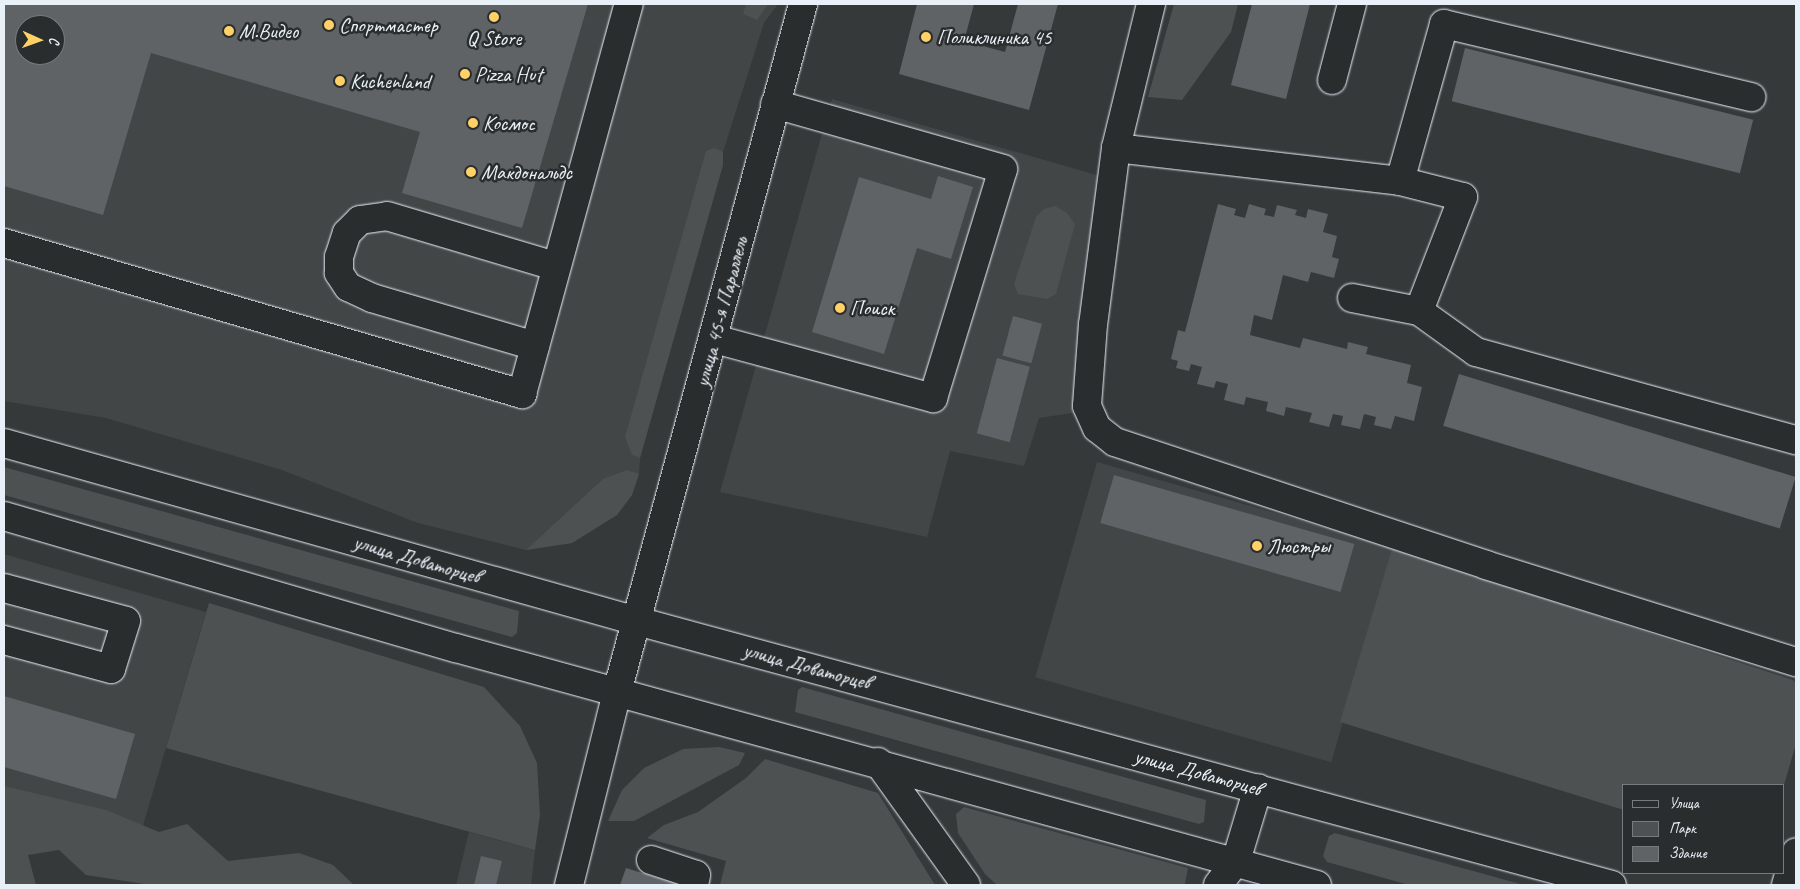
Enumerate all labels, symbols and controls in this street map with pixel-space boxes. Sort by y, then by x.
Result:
marker: Q Store [488,11,500,23]
place label: Спортмастер [339,12,438,38]
north arrow [15,15,65,65]
place label: М.Видео [239,18,298,44]
marker: Спортмастер [323,19,335,31]
place label: Поликлиника 45 [937,24,1052,50]
marker: М.Видео [223,25,235,37]
place label: Q Store [467,25,521,51]
marker: Поликлиника 45 [919,30,933,44]
text: С [46,37,63,44]
place label: Pizza Hut [475,61,542,87]
place label: Kuchenland [350,68,430,94]
marker: Pizza Hut [459,68,471,80]
marker: Kuchenland [334,75,346,87]
place label: Космос [483,110,535,136]
marker: Космос [467,117,479,129]
place label: Макдональдс [481,159,572,185]
marker: Макдональдс [465,166,477,178]
street label: улица 45-я Параллель [689,234,753,390]
place label: Поиск [850,295,894,321]
marker: Поиск [834,302,846,314]
street label: улица Доваторцев [350,529,484,589]
place label: Люстры [1267,533,1330,559]
marker: Люстры [1251,540,1263,552]
street label: улица Доваторцев [740,637,874,695]
street label: улица Доваторцев [1131,743,1265,801]
legend [1622,784,1785,874]
text: Улица [1669,794,1699,813]
text: Парк [1669,819,1696,838]
text: Здание [1669,844,1707,863]

